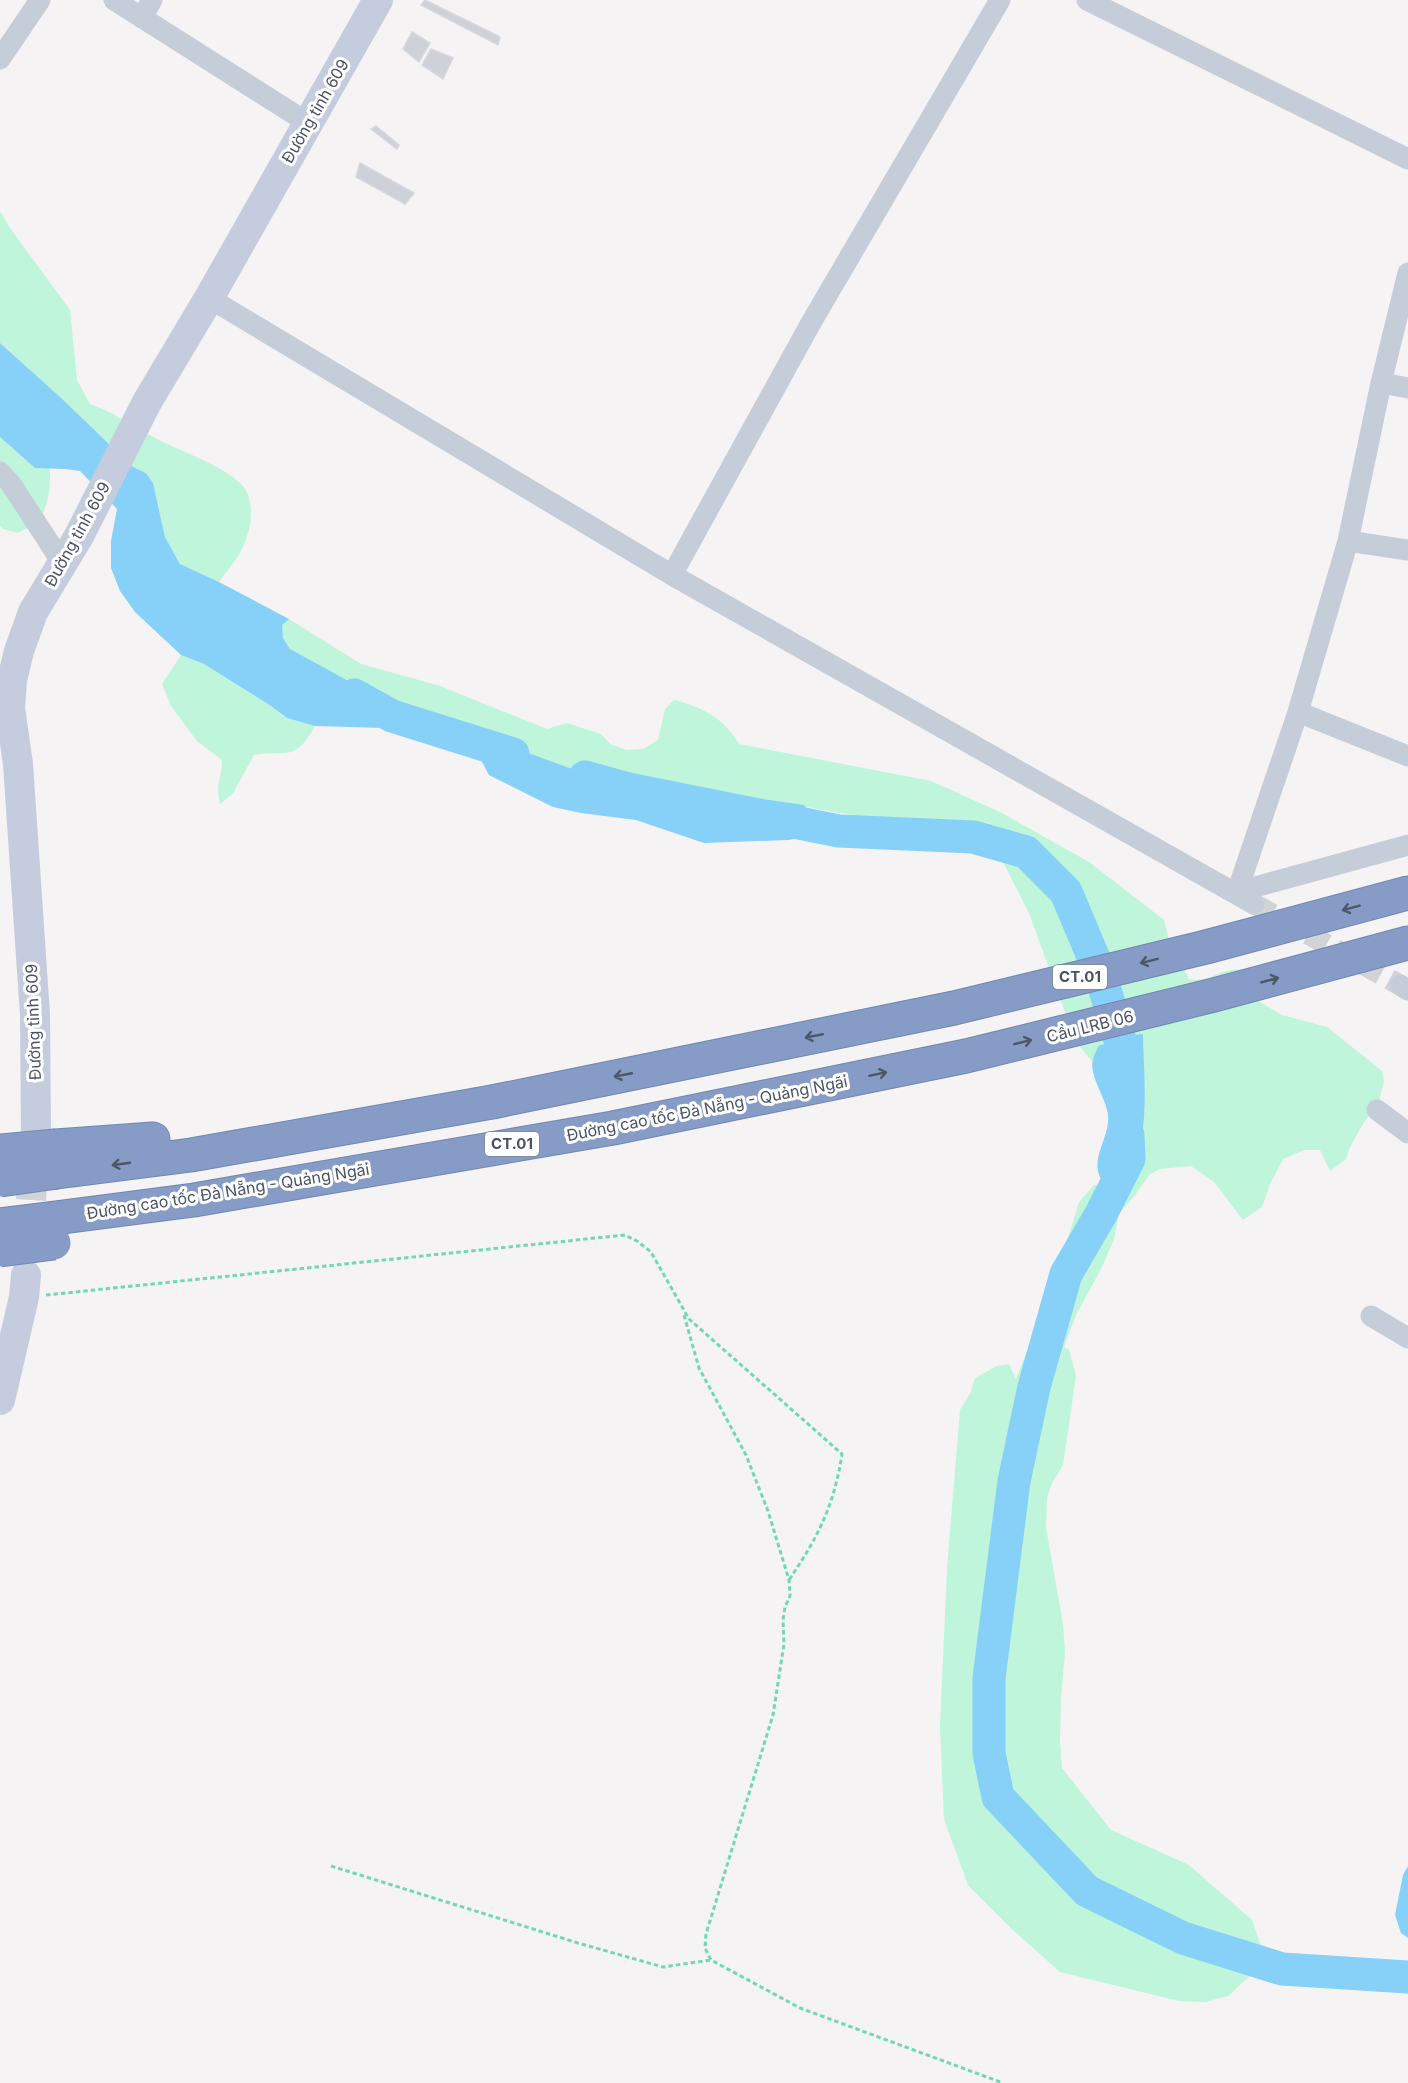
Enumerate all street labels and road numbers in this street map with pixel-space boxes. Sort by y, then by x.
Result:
street label: Đường tỉnh 609 [277,55,353,167]
street label: Đường tỉnh 609 [40,478,114,590]
street label: Đường tỉnh 609 [21,963,45,1081]
road number: CT.01 [1053,965,1107,989]
street label: Cầu LRB 06 [1044,1006,1136,1046]
street label: Đường cao tốc Đà Nẵng - Quảng Ngãi [565,1071,849,1145]
road number: CT.01 [485,1132,539,1156]
street label: Đường cao tốc Đà Nẵng - Quảng Ngãi [85,1159,371,1223]

